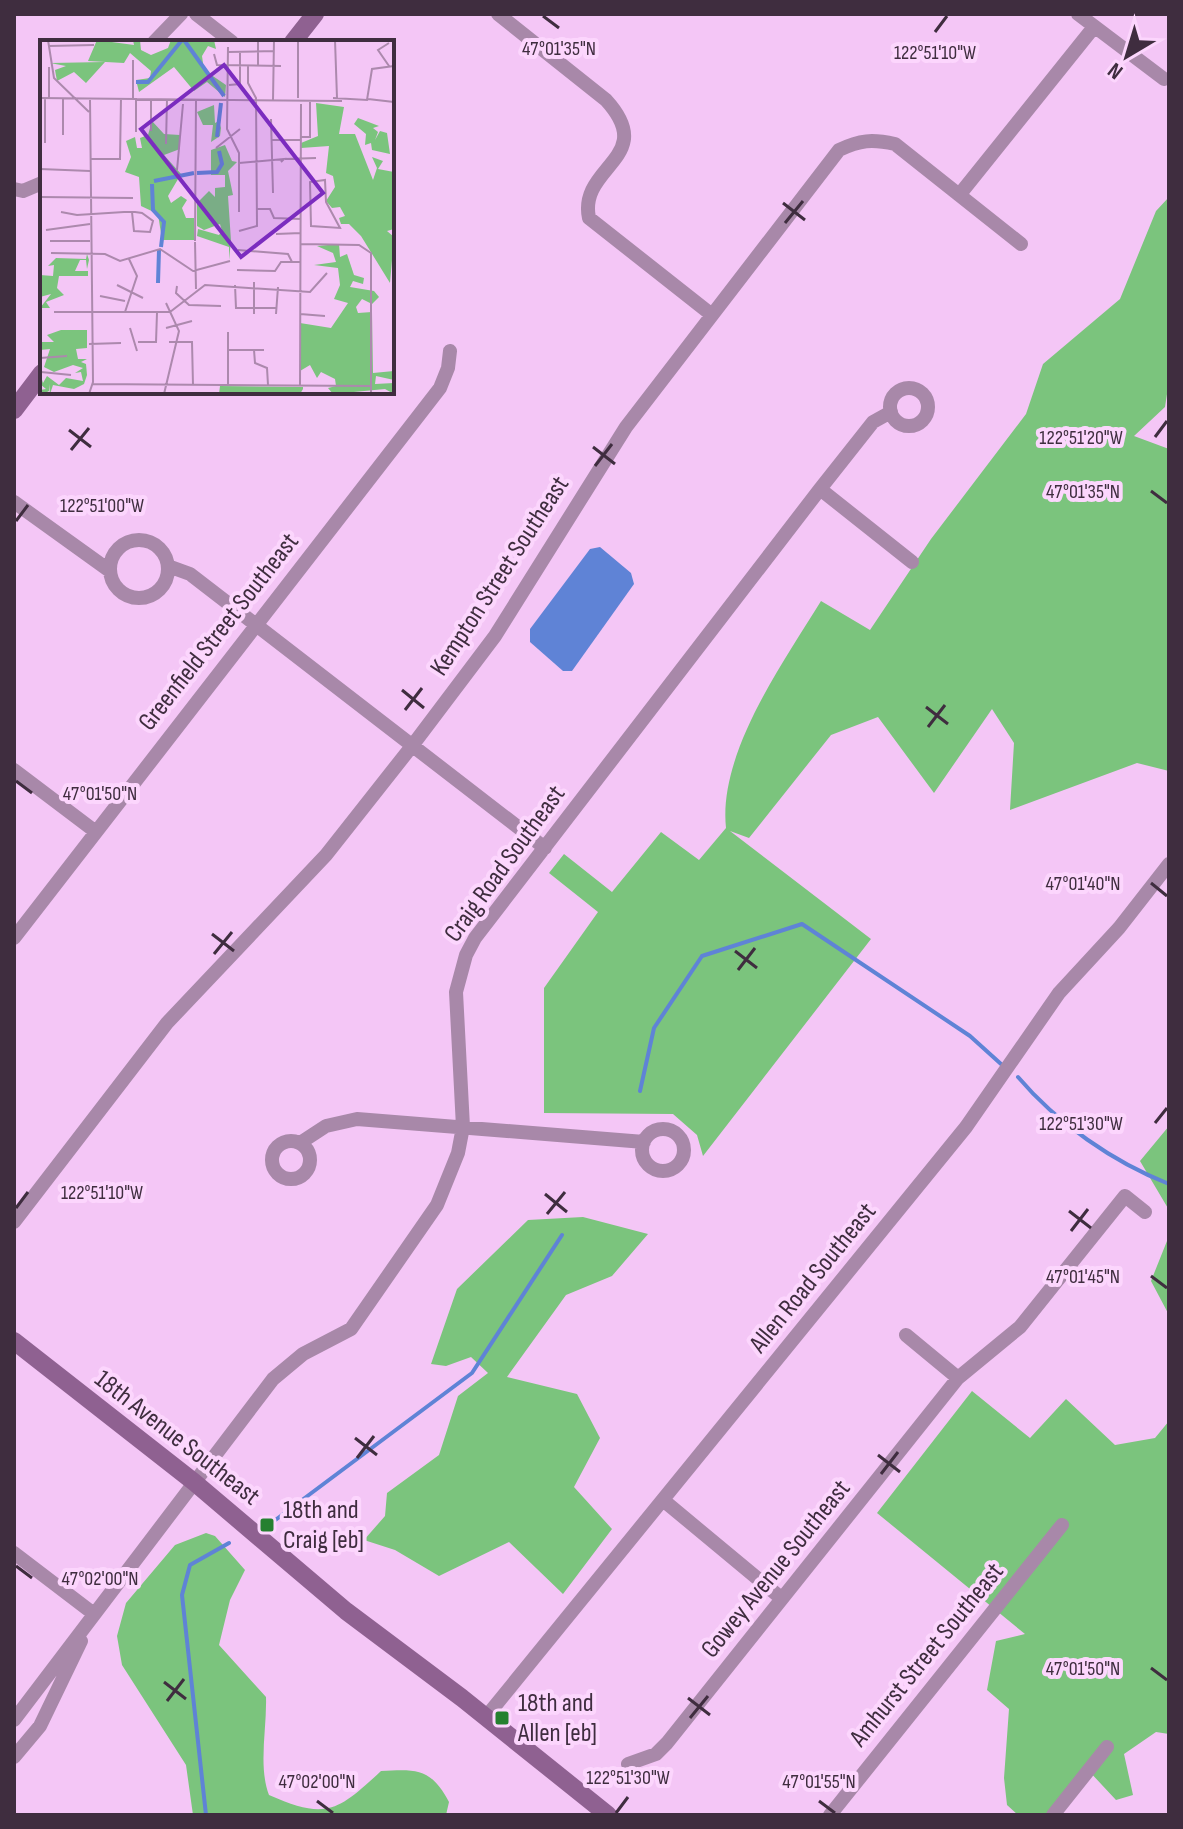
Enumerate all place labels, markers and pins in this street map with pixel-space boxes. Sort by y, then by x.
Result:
place label: 18th and Craig [eb] [283,1495,364,1556]
marker: 18th and Craig [eb] [258,1516,276,1534]
place label: 18th and Allen [eb] [517,1688,597,1749]
marker: 18th and Allen [eb] [493,1709,511,1727]

